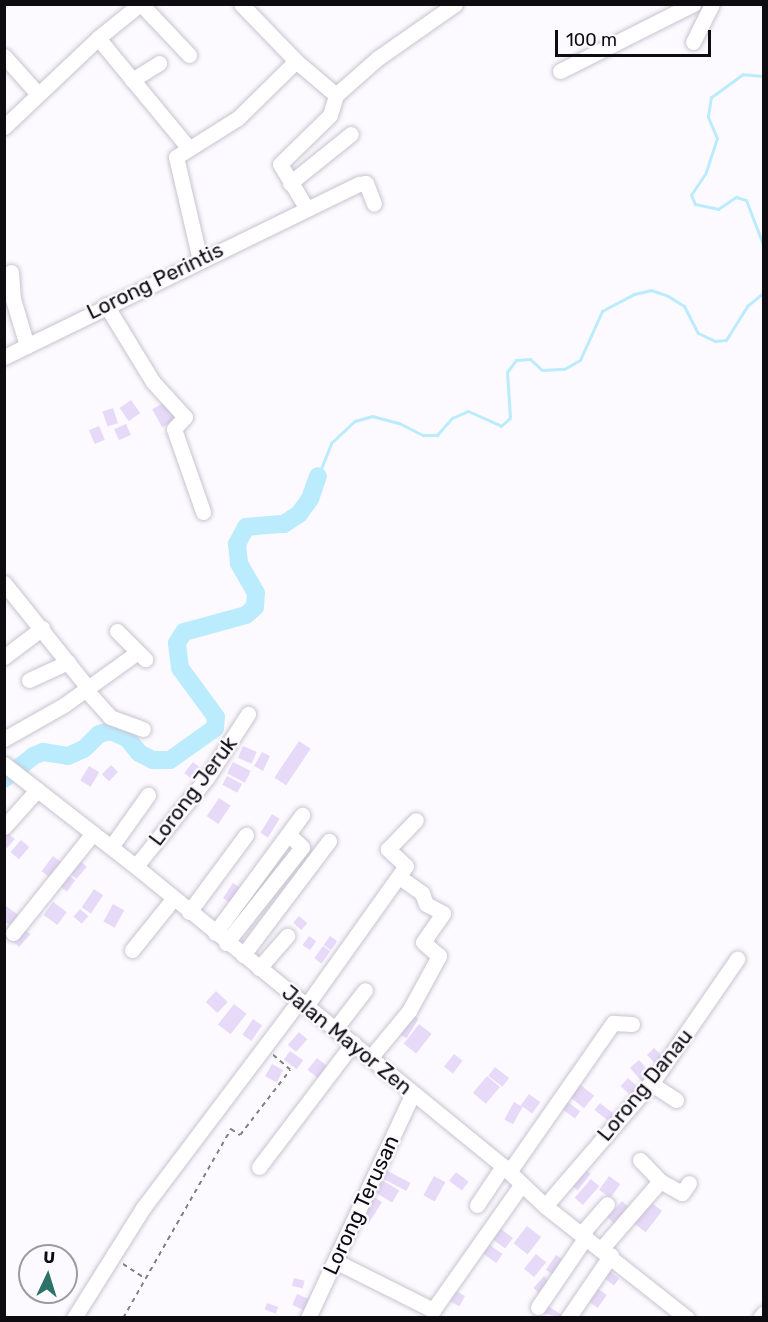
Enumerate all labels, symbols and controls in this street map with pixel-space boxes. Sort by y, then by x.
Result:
scale bar [558,18,714,56]
text: 100 m [566,29,617,51]
street label: Lorong Perintis [83,237,227,325]
street label: Lorong Jeruk [144,731,242,851]
street label: Jalan Mayor Zen [277,980,417,1100]
street label: Lorong Danau [592,1024,698,1146]
street label: Lorong Terusan [318,1131,404,1279]
north arrow [18,1244,78,1304]
text: U [43,1248,56,1267]

